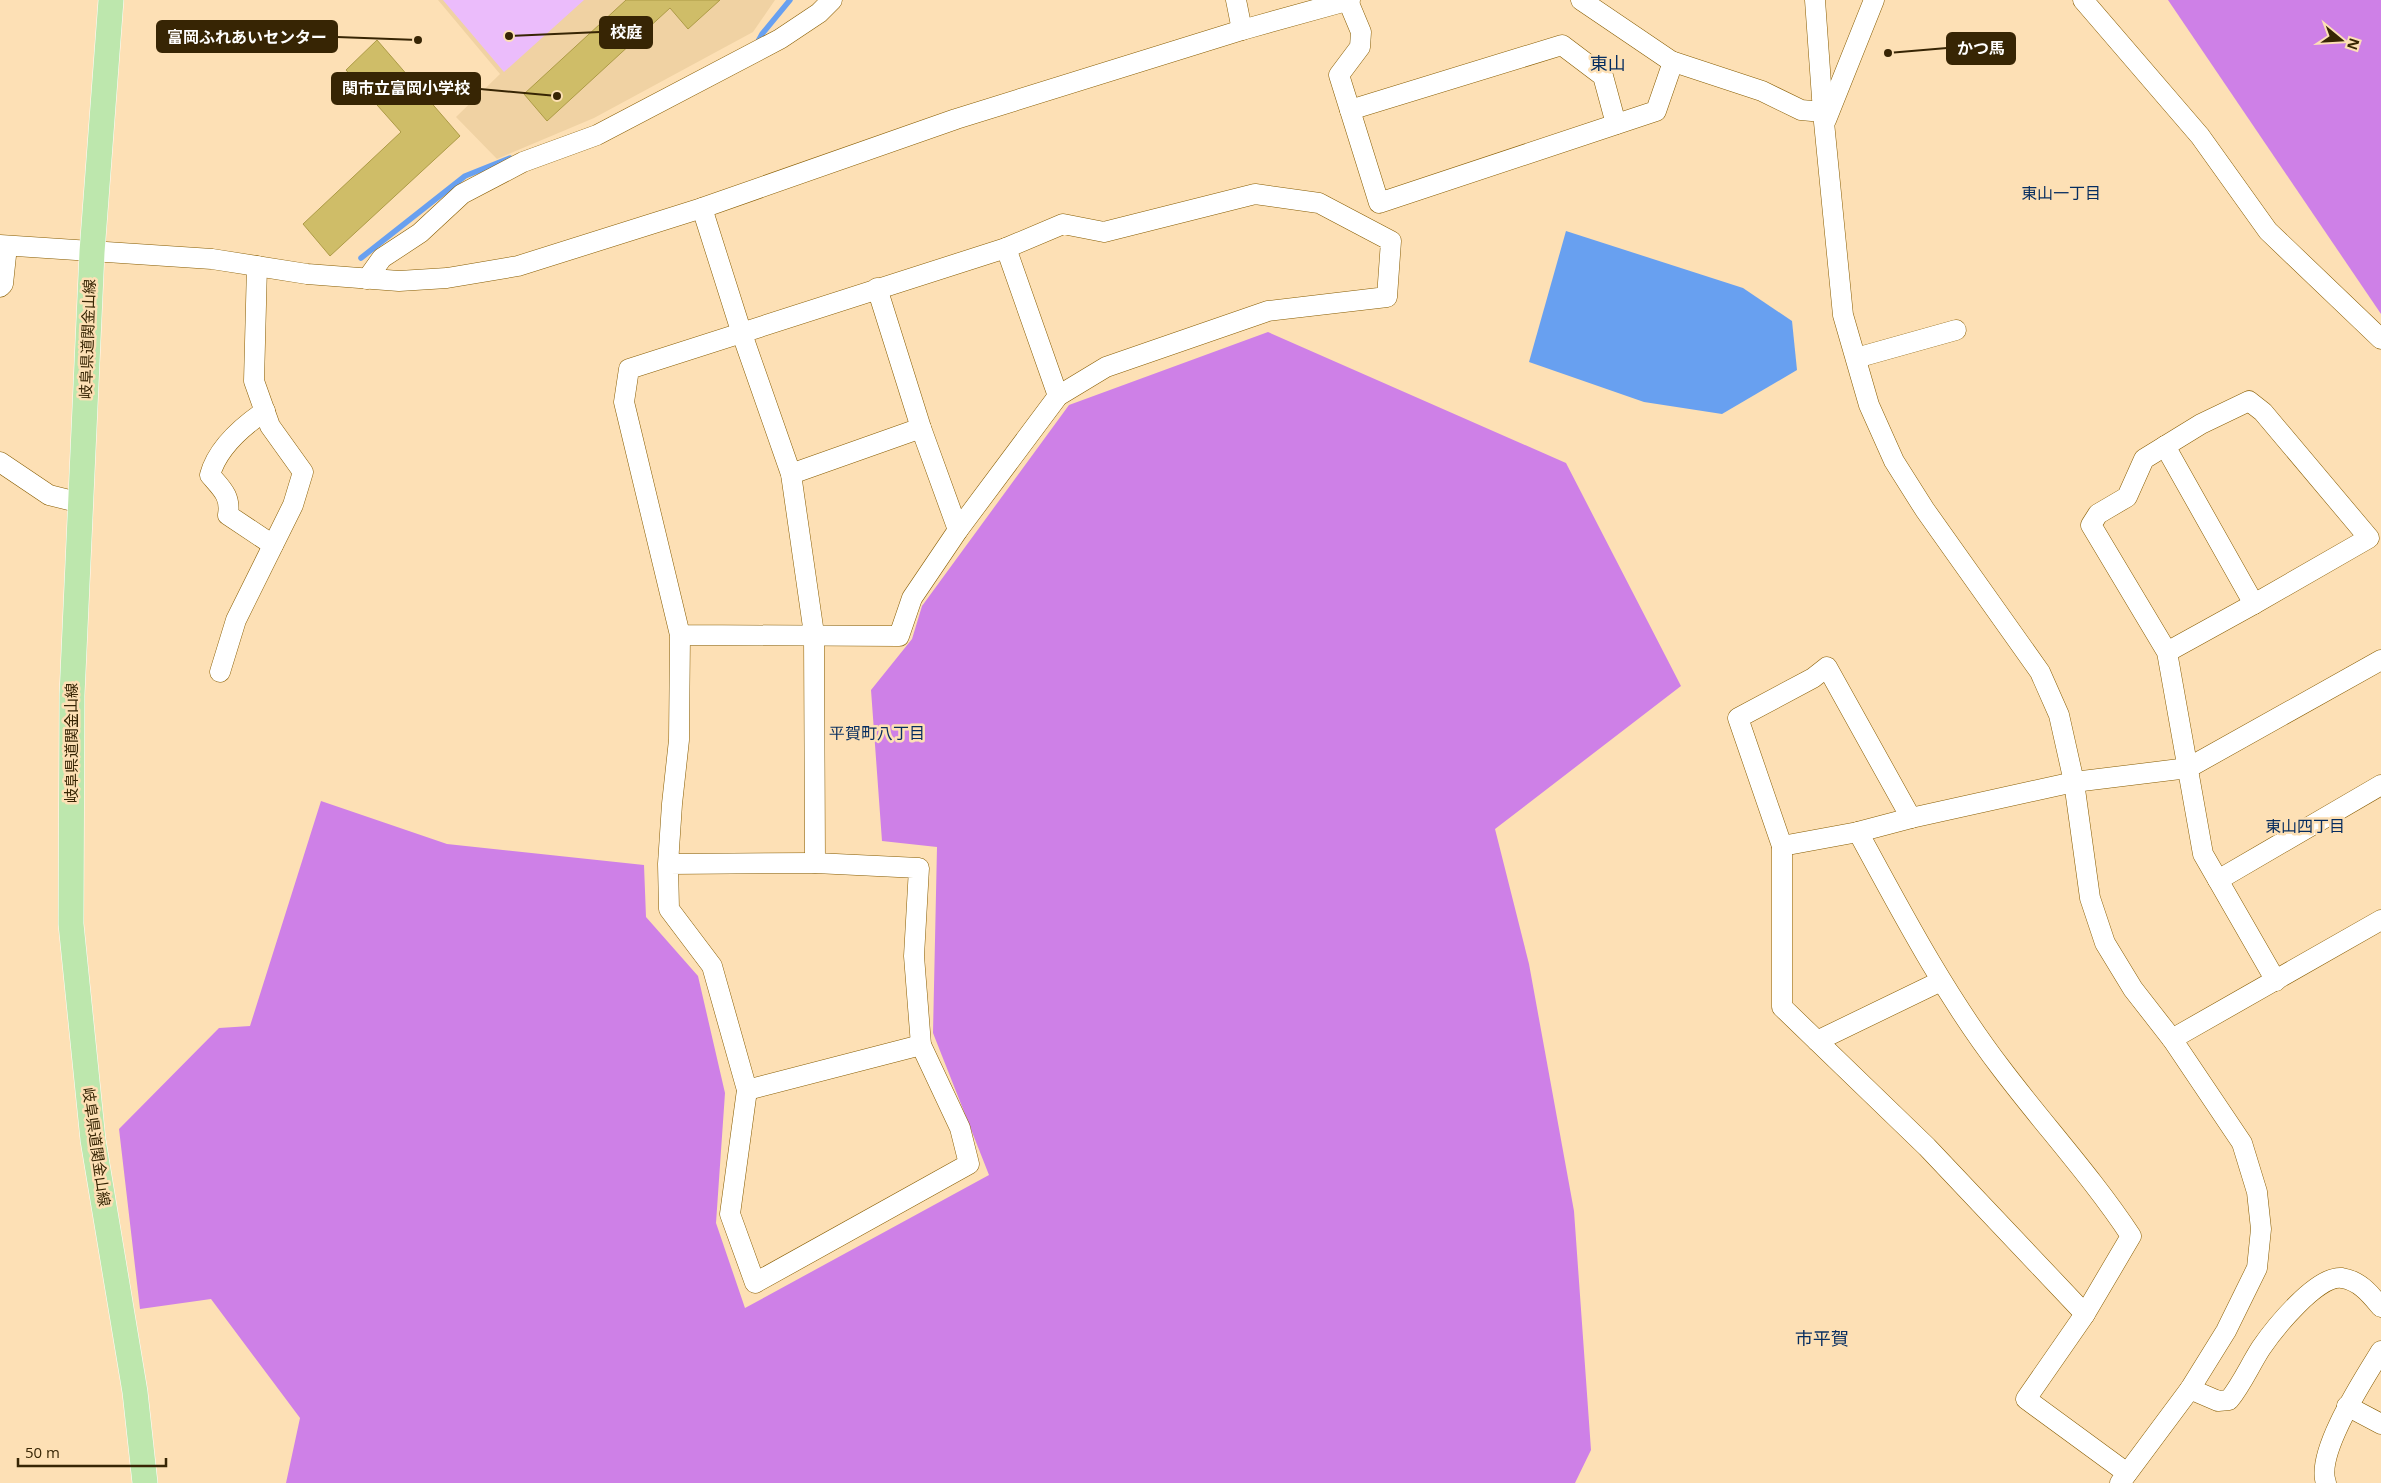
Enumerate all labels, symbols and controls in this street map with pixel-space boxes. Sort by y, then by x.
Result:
north arrow [2316,15,2366,65]
callout: 校庭 [600,17,652,48]
callout: 富岡ふれあいセンター [157,21,337,52]
text: 校庭 [610,21,642,43]
text: 富岡ふれあいセンター [167,26,327,48]
callout: かつ馬 [1947,33,2015,64]
text: N [2343,36,2365,53]
text: かつ馬 [1957,37,2005,59]
district label: 東山 [1590,51,1626,75]
callout: 関市立富岡小学校 [332,73,480,104]
text: 関市立富岡小学校 [342,77,470,99]
district label: 東山一丁目 [2021,182,2101,204]
street label: 岐阜県道関金山線 [75,279,99,399]
street label: 岐阜県道関金山線 [61,683,81,803]
district label: 平賀町八丁目 [829,722,925,744]
district label: 東山四丁目 [2265,815,2345,837]
street label: 岐阜県道関金山線 [79,1086,115,1208]
district label: 市平賀 [1795,1326,1849,1350]
scale bar [18,1436,165,1468]
text: 50 m [25,1442,60,1462]

